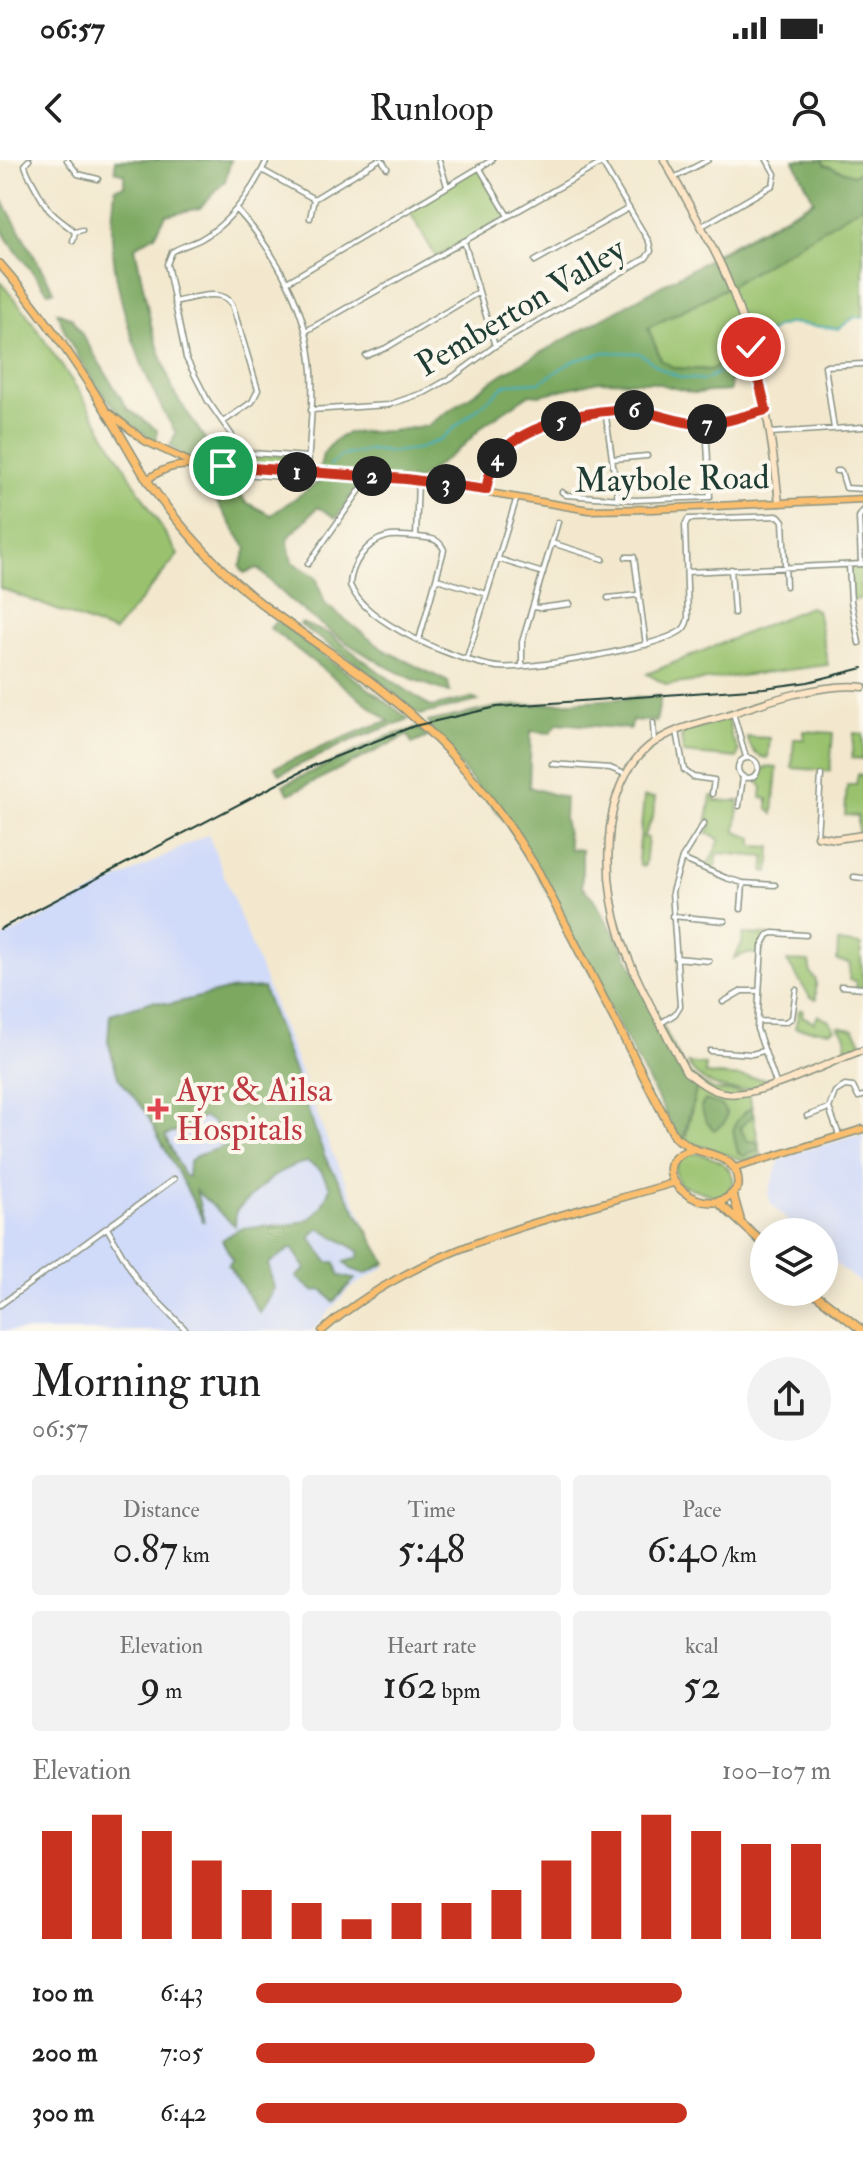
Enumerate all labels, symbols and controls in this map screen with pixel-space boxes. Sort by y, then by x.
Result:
text: 06:57 [40,10,105,47]
icon: back [32,86,76,130]
text: Runloop [369,86,494,131]
icon: person [787,86,831,130]
street label: Pemberton Valley [408,227,634,387]
pin [717,313,785,381]
icon: check [729,325,773,369]
pin: 6 [614,390,654,430]
text: 6 [628,396,640,424]
pin: 5 [541,401,581,441]
pin: 7 [687,404,727,444]
text: 5 [556,407,566,435]
text: 7 [702,410,712,438]
pin [189,432,257,500]
pin: 4 [477,438,517,478]
icon: arrive [201,444,245,488]
text: 4 [491,444,503,472]
pin: 1 [277,452,317,492]
pin: 2 [352,456,392,496]
street label: Maybole Road [574,456,770,503]
text: 1 [293,458,301,486]
text: 2 [366,462,378,490]
pin: 3 [426,464,466,504]
text: 3 [442,470,450,498]
place label: Ayr & Ailsa Hospitals [175,1069,333,1151]
marker: Ayr & Ailsa Hospitals [147,1098,169,1120]
map controls [750,1218,838,1306]
button: layers [750,1218,838,1306]
text: Morning run [32,1355,261,1410]
button: share [747,1357,831,1441]
text: 06:57 [32,1413,88,1445]
text: Distance [123,1496,200,1524]
text: Time [407,1496,456,1524]
text: Pace [682,1496,722,1524]
text: 0.87 [112,1524,178,1575]
text: 5:48 [398,1524,465,1575]
text: 6:40 [647,1524,719,1575]
text: km [178,1541,210,1569]
text: /km [719,1541,757,1569]
text: Elevation [119,1632,203,1660]
text: Heart rate [387,1632,476,1660]
text: kcal [685,1632,719,1660]
text: 9 [140,1660,161,1711]
text: 162 [382,1660,437,1711]
text: 52 [683,1660,721,1711]
text: m [161,1677,182,1705]
text: bpm [437,1677,481,1705]
text: Elevation [32,1755,131,1787]
text: 100–107 m [722,1755,831,1787]
text: 100 m [32,1977,93,2009]
text: 6:43 [160,1977,204,2009]
text: 200 m [32,2037,97,2069]
text: 7:05 [160,2037,203,2069]
text: 300 m [32,2097,94,2129]
text: 6:42 [160,2097,207,2129]

